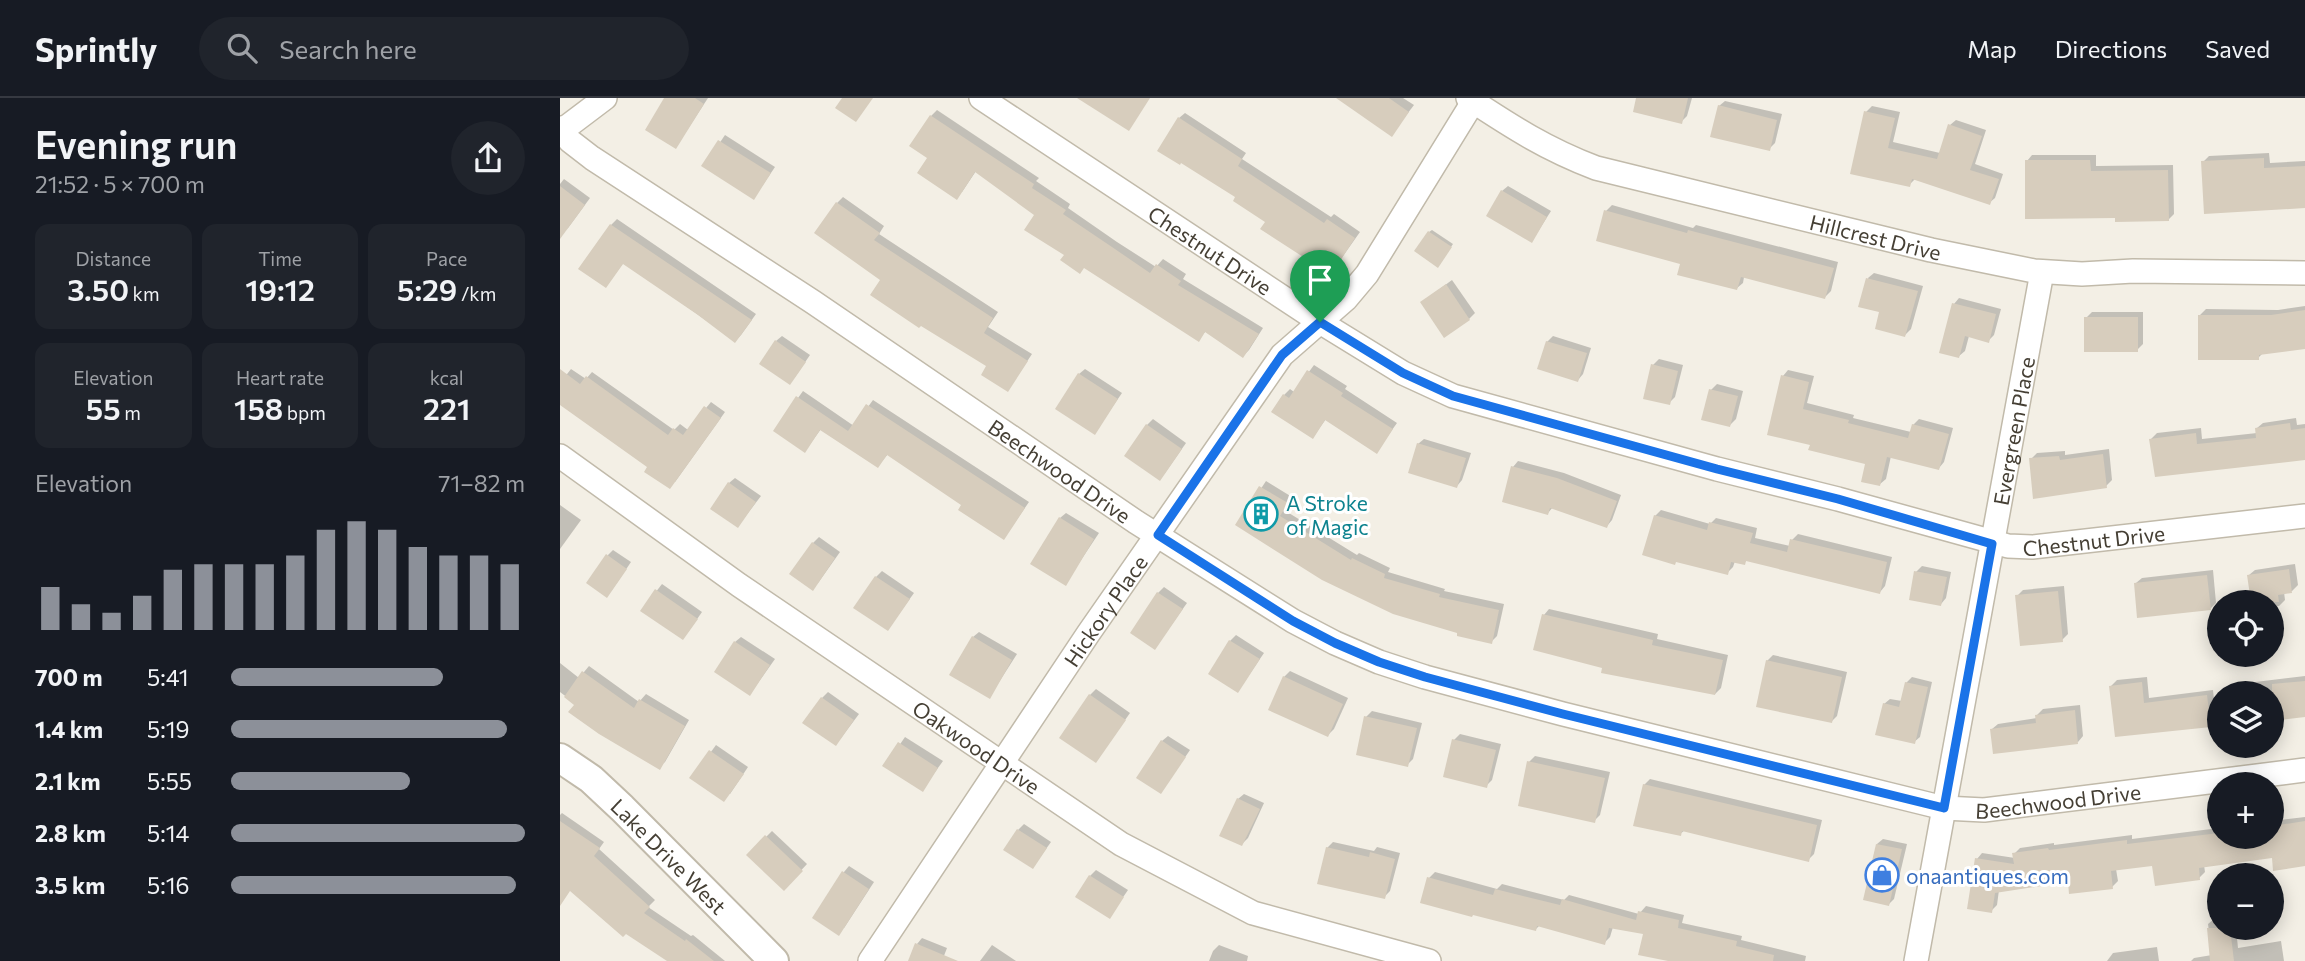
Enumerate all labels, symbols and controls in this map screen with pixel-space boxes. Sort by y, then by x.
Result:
search box [199,17,689,80]
text: Sprintly [35,28,157,69]
icon: search [223,29,261,67]
text: Search here [279,33,417,64]
text: Map [1967,34,2017,63]
text: Directions [2055,34,2167,63]
text: Saved [2205,34,2270,63]
text: Evening run [35,120,238,167]
button: share [451,121,525,195]
text: 21:52 · 5 × 700 m [35,170,205,198]
street label: Chestnut Drive [1144,200,1277,299]
street label: Hillcrest Drive [1807,208,1943,264]
text: Distance [76,247,151,270]
text: Time [258,247,302,270]
text: Pace [426,247,467,270]
pin [1290,250,1350,322]
icon: arrive [1301,261,1339,299]
text: 3.50 [67,270,129,307]
text: 19:12 [245,270,315,307]
text: 5:29 [397,270,457,307]
text: km [129,282,159,305]
text: /km [457,282,496,305]
street label: Evergreen Place [1987,354,2039,507]
text: Elevation [73,366,153,389]
text: Heart rate [236,366,324,389]
text: kcal [430,366,464,389]
text: 55 [86,389,121,426]
text: 158 [234,389,283,426]
text: 221 [423,389,470,426]
text: m [121,401,141,424]
text: bpm [283,401,326,424]
street label: Beechwood Drive [984,413,1136,528]
text: Elevation [35,469,132,497]
text: 71–82 m [438,469,525,497]
place label: A Stroke of Magic [1286,490,1369,539]
building icon: A Stroke of Magic [1242,495,1280,533]
street label: Chestnut Drive [2022,519,2166,560]
street label: Hickory Place [1058,550,1152,671]
map controls [2207,590,2284,940]
button: locate [2207,590,2284,667]
text: 700 m [35,663,103,691]
text: 5:41 [147,663,189,691]
button: layers [2207,681,2284,758]
street label: Oakwood Drive [909,694,1045,798]
text: 1.4 km [35,715,103,743]
text: 5:19 [147,715,189,743]
text: 2.1 km [35,767,101,795]
text: 5:55 [147,767,192,795]
button: + [2207,772,2284,849]
street label: Beechwood Drive [1975,778,2142,823]
street label: Lake Drive West [607,792,732,919]
text: 2.8 km [35,819,106,847]
text: 5:14 [147,819,189,847]
shop icon: onaantiques.com [1863,856,1901,894]
place label: onaantiques.com [1906,863,2069,888]
button: − [2207,863,2284,940]
text: 3.5 km [35,871,105,899]
text: 5:16 [147,871,189,899]

